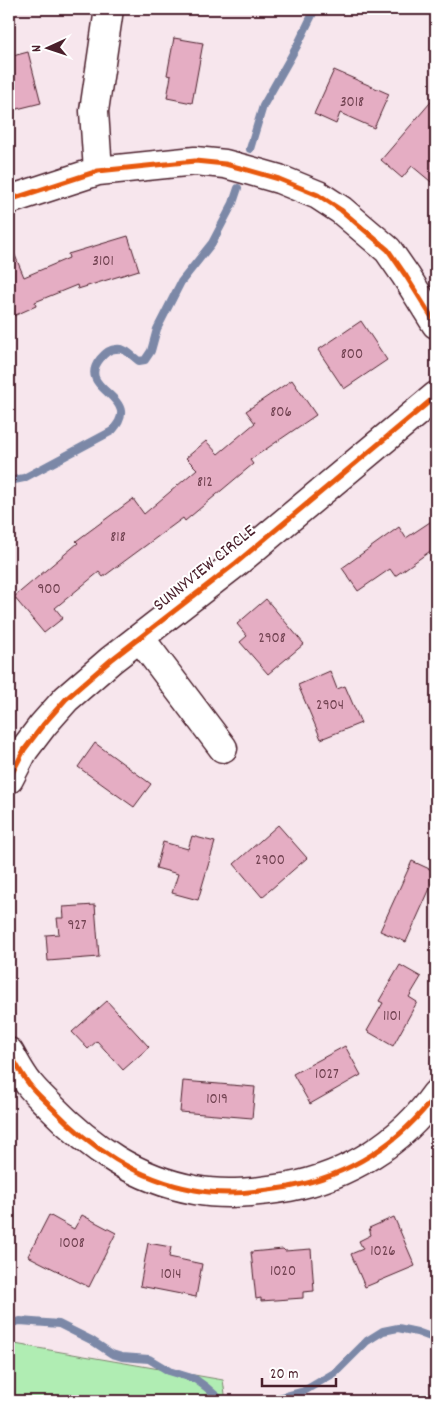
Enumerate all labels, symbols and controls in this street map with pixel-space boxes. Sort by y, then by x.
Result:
north arrow [22,22,72,72]
text: N [27,45,47,53]
house number: 3018 [340,92,364,114]
house number: 3101 [92,251,114,273]
house number: 800 [341,344,363,366]
house number: 806 [270,402,292,424]
house number: 812 [197,472,213,494]
street label: SUNNYVIEW CIRCLE [148,520,262,618]
house number: 818 [110,527,126,549]
house number: 900 [37,579,61,601]
house number: 2908 [258,628,286,650]
house number: 2904 [316,695,344,717]
house number: 2900 [255,850,285,872]
house number: 927 [67,915,87,937]
house number: 1101 [383,1006,401,1028]
house number: 1027 [315,1064,339,1086]
house number: 1019 [206,1089,228,1111]
house number: 1008 [59,1233,85,1255]
house number: 1026 [370,1241,396,1263]
house number: 1020 [270,1261,296,1283]
house number: 1014 [161,1264,181,1286]
scale bar [262,1355,336,1387]
text: 20 m [270,1364,298,1386]

